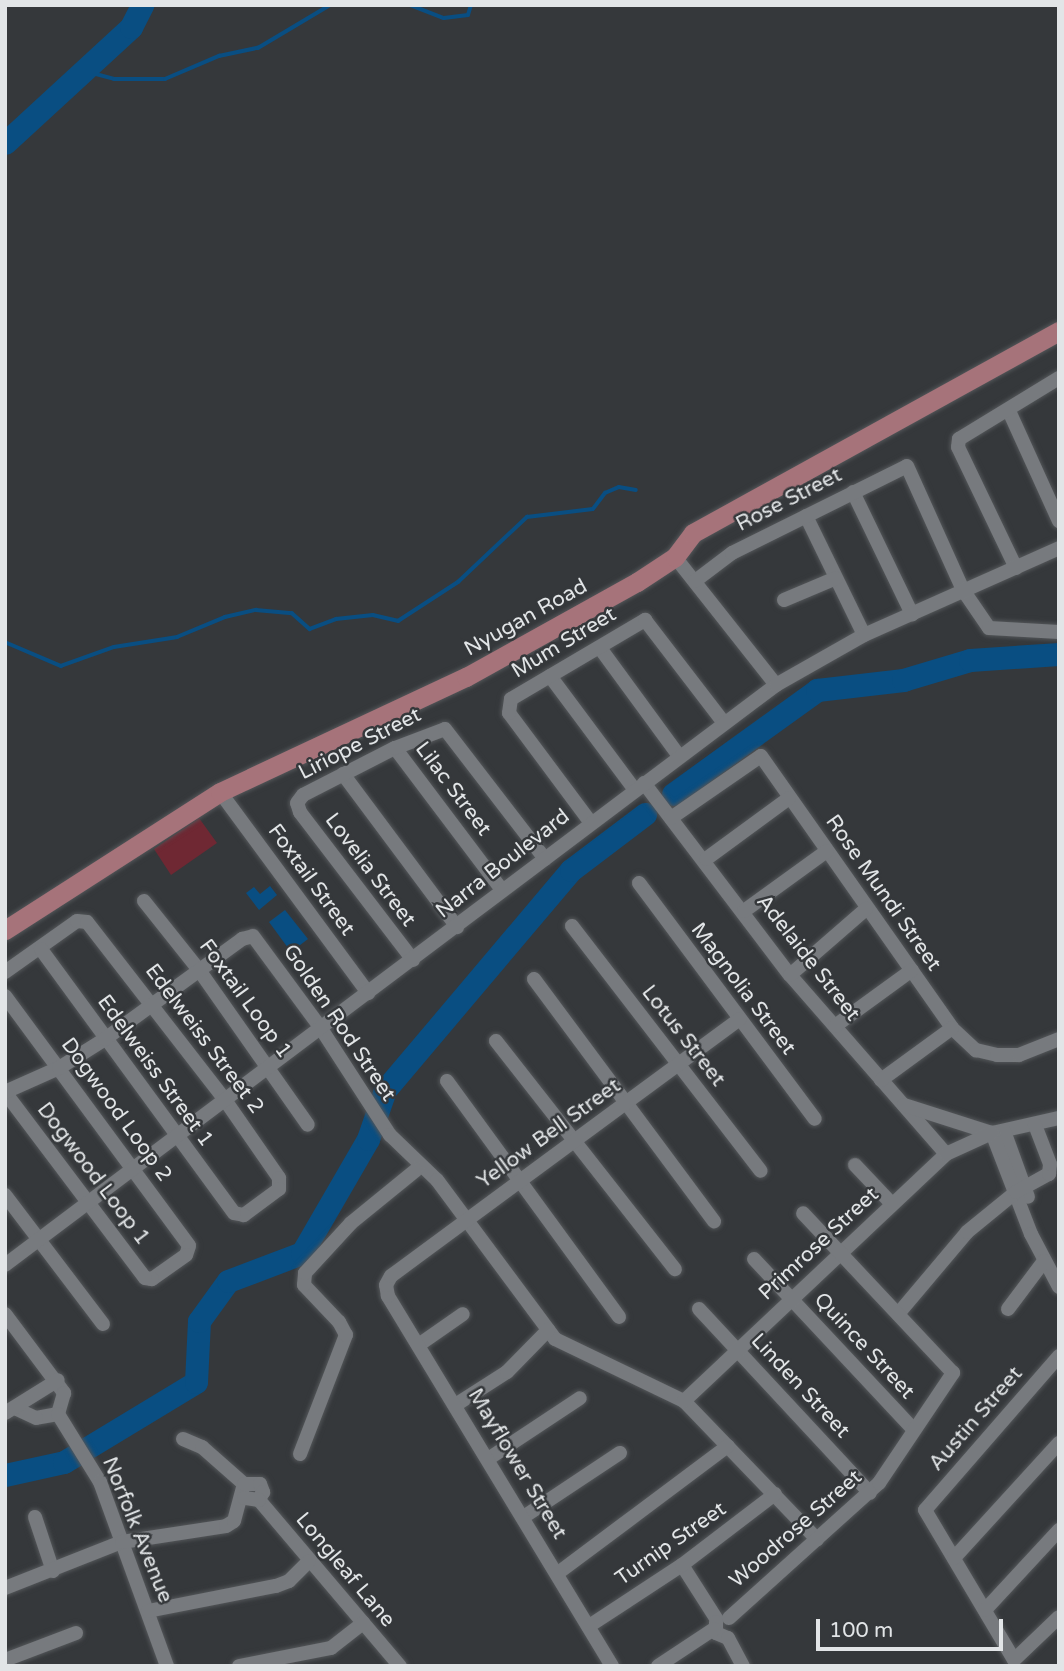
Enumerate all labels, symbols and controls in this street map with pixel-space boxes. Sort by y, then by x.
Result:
street label: Rose Street [732,463,846,537]
street label: Nyugan Road [460,574,592,662]
street label: Mum Street [507,602,621,684]
street label: Liriope Street [295,702,425,786]
street label: Lilac Street [410,737,496,841]
street label: Narra Boulevard [431,804,575,924]
street label: Lovelia Street [319,808,421,932]
street label: Rose Mundi Street [820,810,946,976]
street label: Foxtail Street [262,819,360,941]
street label: Adelaide Street [751,890,865,1026]
street label: Magnolia Street [685,918,801,1060]
street label: Foxtail Loop 1 [193,935,297,1063]
street label: Golden Rod Street [277,940,401,1106]
street label: Edelweiss Street 2 [139,959,269,1119]
street label: Lotus Street [636,981,730,1091]
street label: Edelweiss Street 1 [92,990,218,1152]
street label: Dogwood Loop 2 [55,1033,177,1187]
street label: Yellow Bell Street [472,1074,626,1194]
street label: Dogwood Loop 1 [31,1098,155,1250]
street label: Primrose Street [754,1182,884,1306]
street label: Quince Street [808,1288,920,1404]
street label: Linden Street [745,1329,855,1443]
street label: Austin Street [924,1362,1028,1476]
street label: Mayflower Street [462,1384,572,1544]
street label: Norfolk Avenue [96,1453,178,1607]
street label: Woodrose Street [725,1465,867,1593]
street label: Turnip Street [611,1497,731,1591]
street label: Longleaf Lane [290,1508,400,1632]
scale bar [819,1604,1006,1648]
text: 100 m [829,1618,893,1643]

